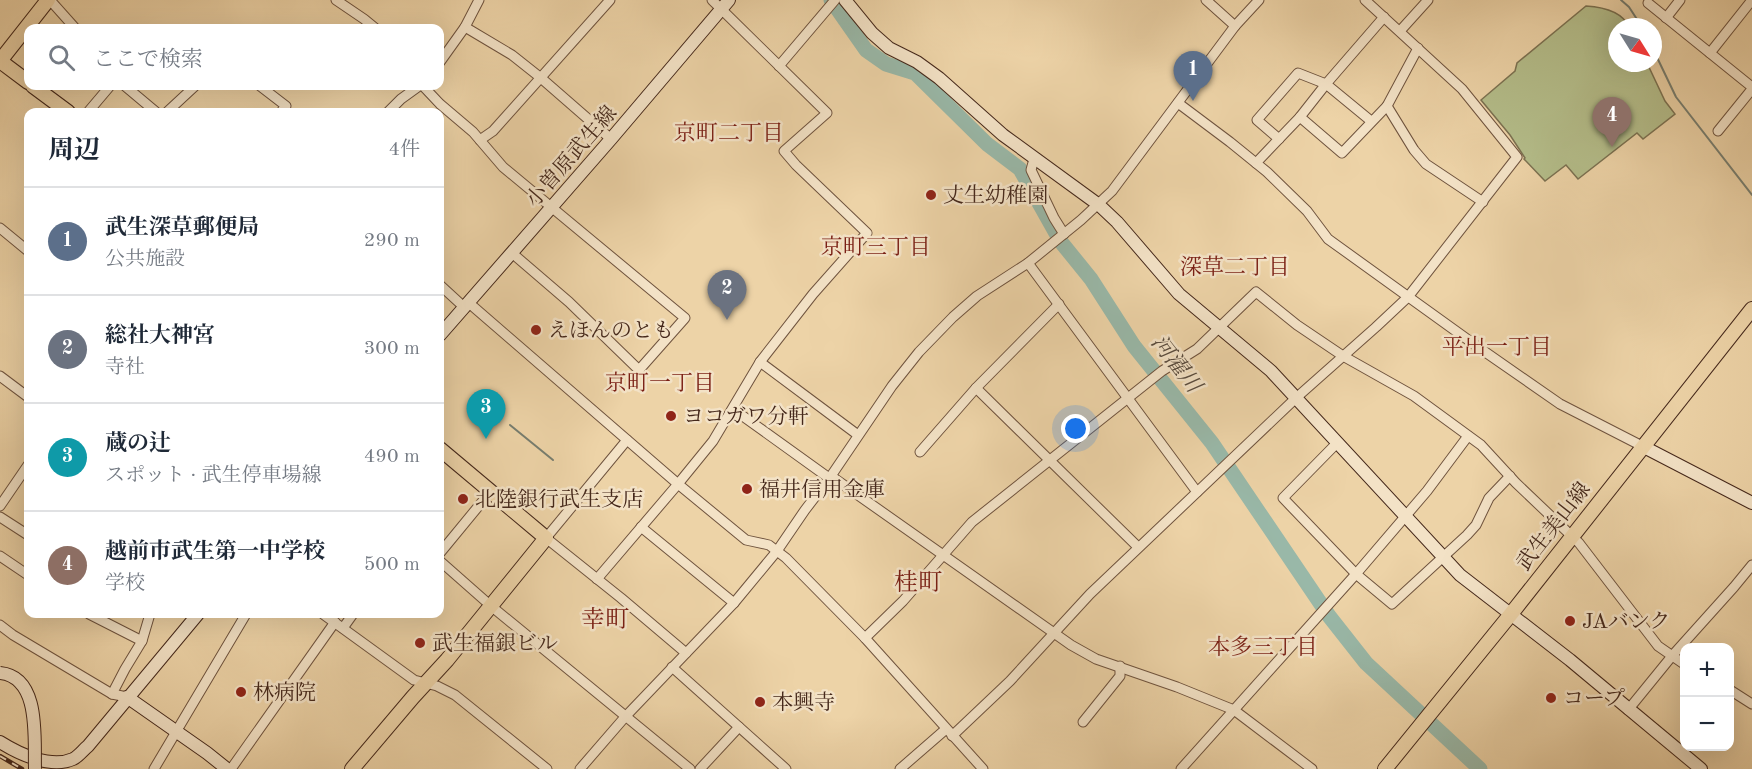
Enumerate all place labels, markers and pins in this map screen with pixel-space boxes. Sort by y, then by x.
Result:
pin: 1 [1174,51,1212,101]
pin: 4 [1592,98,1632,147]
place label: 丈生幼稚園 [943,184,1048,207]
marker: 丈生幼稚園 [924,188,938,202]
pin: 2 [708,270,746,320]
place label: えほんのとも [548,320,674,342]
marker: えほんのとも [529,323,543,337]
pin: 3 [466,390,506,439]
place label: ヨコガワ分軒 [683,405,809,428]
marker: ヨコガワ分軒 [664,409,678,423]
place label: 福井信用金庫 [759,478,885,501]
marker: 福井信用金庫 [740,482,754,496]
place label: 北陸銀行武生支店 [475,488,643,511]
marker: 北陸銀行武生支店 [456,492,470,506]
place label: JAバンク [1582,611,1671,633]
marker: JAバンク [1563,614,1577,628]
place label: 武生福銀ビル [432,632,558,655]
marker: 武生福銀ビル [413,636,427,650]
place label: 林病院 [253,681,316,704]
marker: 林病院 [234,685,248,699]
place label: コープ [1563,688,1625,710]
place label: 本興寺 [772,691,835,714]
marker: コープ [1544,691,1558,705]
marker: 本興寺 [753,695,767,709]

